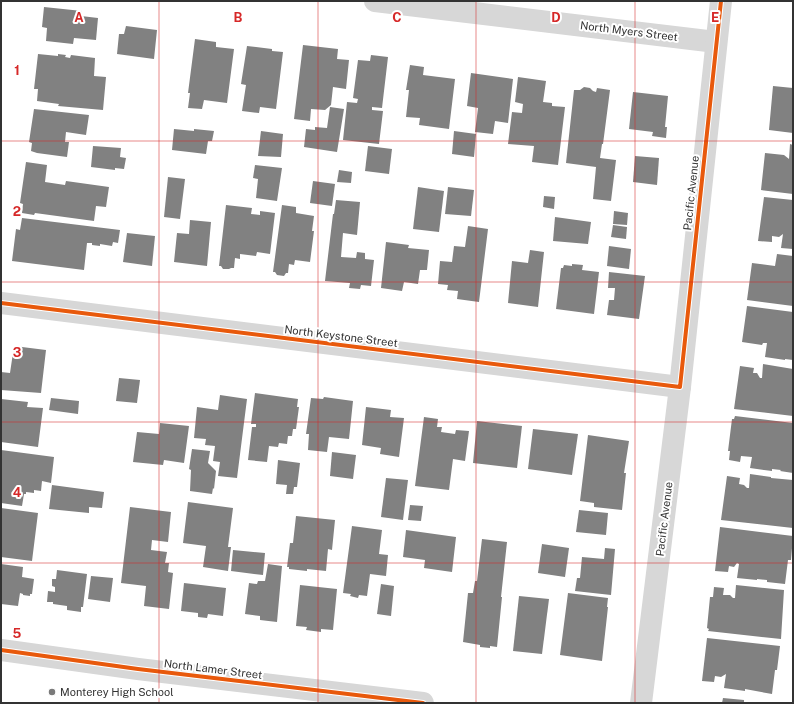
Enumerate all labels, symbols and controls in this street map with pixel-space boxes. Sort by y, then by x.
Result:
text: A [74,10,84,25]
text: B [234,10,243,25]
text: C [392,10,402,25]
text: D [551,10,561,25]
text: E [711,10,719,25]
street label: North Myers Street [580,19,678,43]
text: 1 [14,63,20,78]
street label: Pacific Avenue [681,155,701,231]
text: 2 [13,204,21,219]
street label: North Keystone Street [284,323,398,349]
text: 3 [13,345,22,360]
street label: Pacific Avenue [653,481,675,557]
text: 4 [13,485,22,500]
text: 5 [13,626,22,641]
street label: North Lamer Street [163,657,263,681]
place label: Monterey High School [60,686,174,698]
marker: Monterey High School [47,687,57,697]

